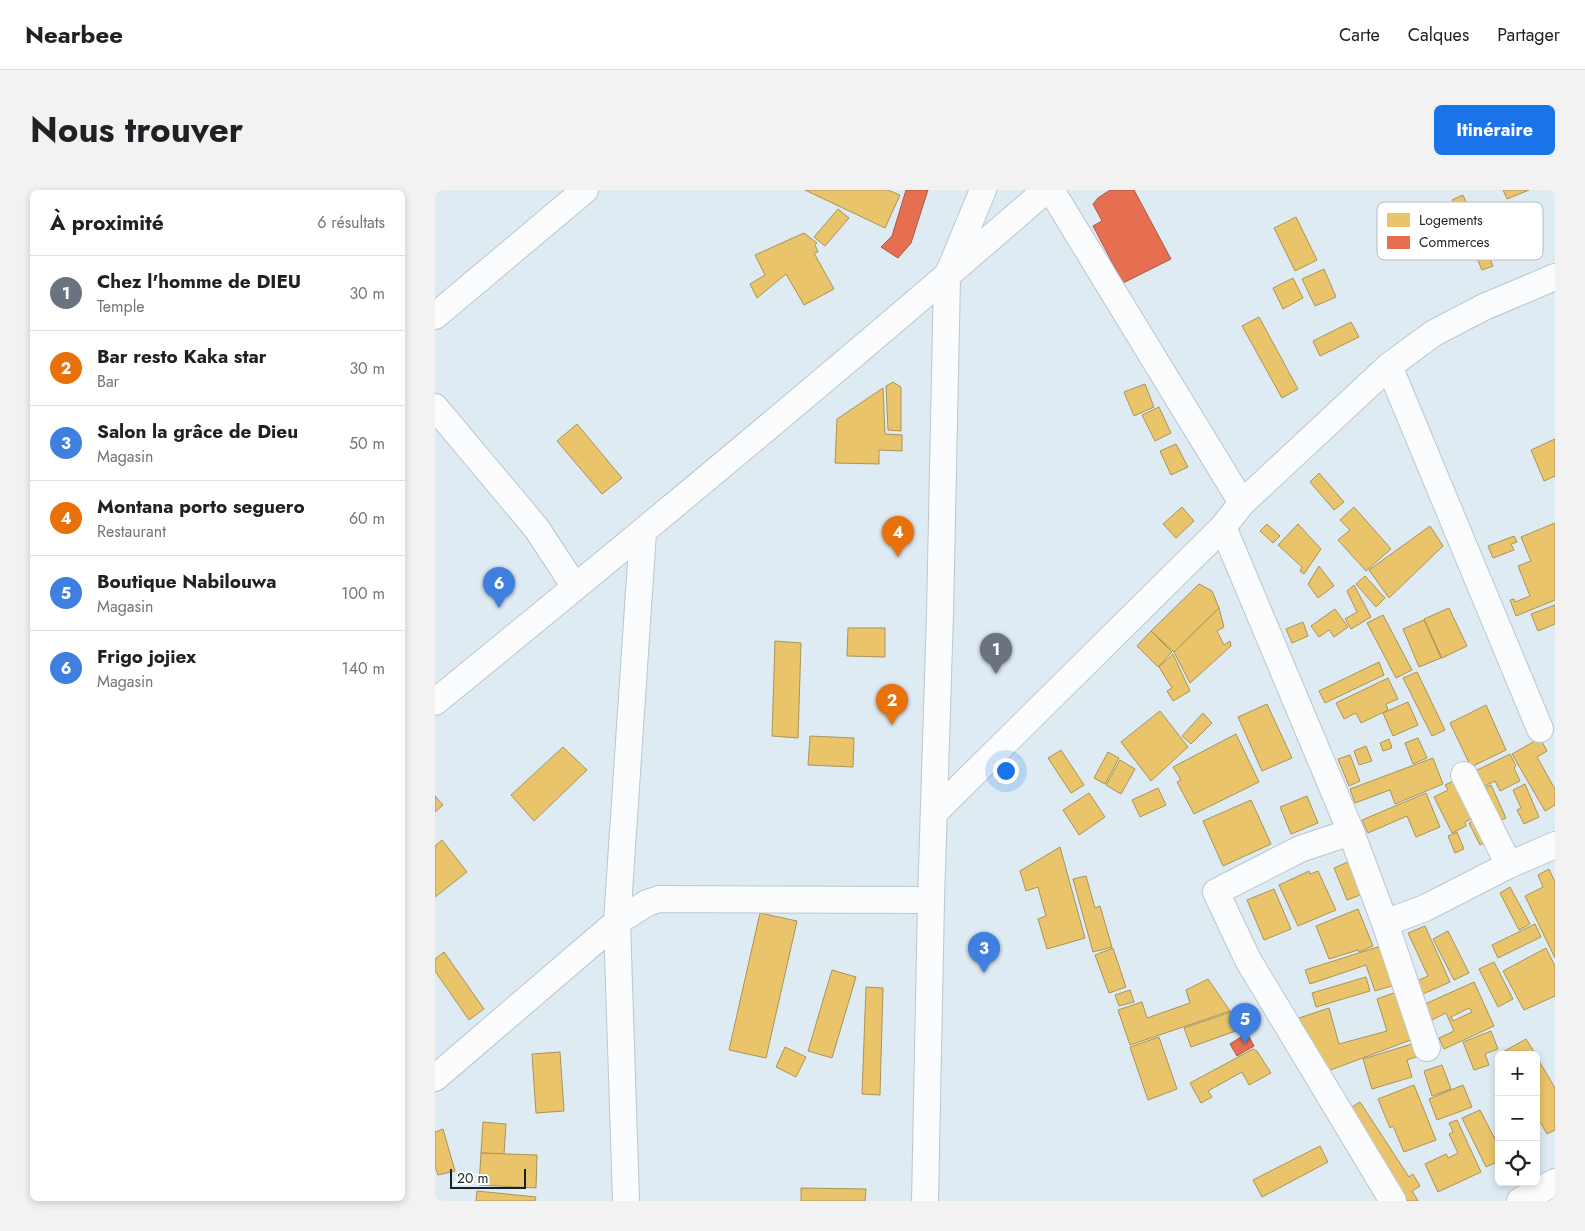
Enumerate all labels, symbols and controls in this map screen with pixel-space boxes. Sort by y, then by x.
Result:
text: Nearbee [25,17,123,52]
text: Carte [1339,22,1380,48]
text: Calques [1408,22,1469,48]
text: Partager [1497,22,1560,48]
text: Nous trouver [30,105,243,155]
button: Itinéraire [1434,105,1555,155]
legend [1377,202,1543,260]
text: À proximité [50,208,164,238]
text: Logements [1419,210,1483,230]
text: 6 résultats [317,211,385,234]
text: Commerces [1419,232,1490,252]
text: Chez l'homme de DIEU [97,268,301,295]
text: 1 [62,282,70,305]
text: 30 m [349,282,385,305]
text: Temple [97,295,145,318]
text: Bar resto Kaka star [97,343,267,370]
text: 2 [61,357,71,380]
text: 30 m [349,357,385,380]
text: Bar [97,370,119,393]
text: Salon la grâce de Dieu [97,418,298,445]
text: 3 [61,432,71,455]
text: 50 m [349,432,385,455]
text: Magasin [97,445,153,468]
text: Montana porto seguero [97,493,305,520]
text: 4 [60,507,72,530]
text: 60 m [349,507,385,530]
pin: 4 [882,516,914,557]
text: Restaurant [97,520,166,543]
pin: 6 [483,567,515,608]
text: Boutique Nabilouwa [97,568,277,595]
text: 5 [61,582,71,605]
text: 100 m [341,582,385,605]
text: Magasin [97,595,153,618]
pin: 1 [980,633,1012,674]
text: Frigo jojiex [97,643,196,670]
text: 6 [61,657,71,680]
text: 140 m [342,657,385,680]
text: Magasin [97,670,153,693]
pin: 2 [876,684,908,725]
your location [993,758,1019,784]
pin: 3 [968,932,1000,973]
pin: 5 [1229,1003,1261,1044]
map controls [1495,1051,1540,1186]
button: + [1495,1051,1540,1096]
button: − [1495,1096,1540,1141]
button: locate [1495,1141,1540,1186]
scale bar [450,1166,526,1189]
text: 20 m [457,1168,489,1188]

